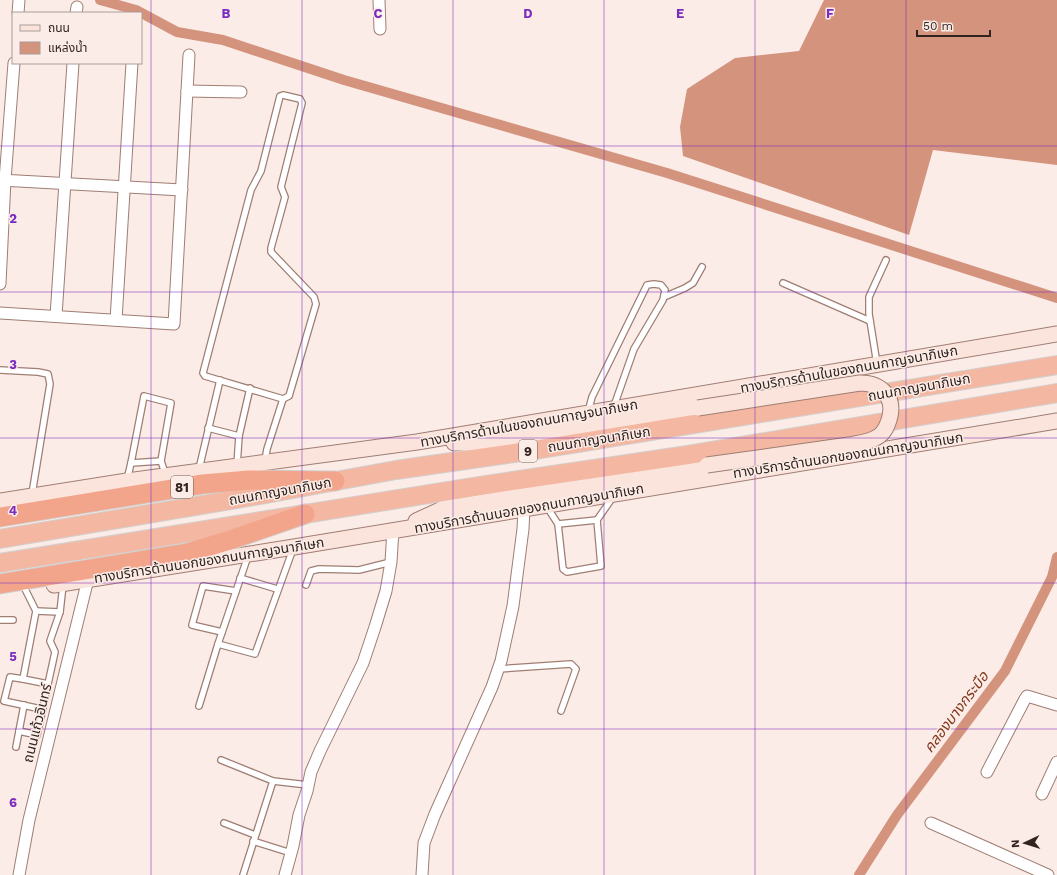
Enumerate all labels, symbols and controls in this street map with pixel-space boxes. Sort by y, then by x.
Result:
text: B [222,6,231,21]
text: C [374,6,383,21]
text: D [523,6,533,21]
text: E [676,6,684,21]
text: F [826,6,834,21]
legend [12,12,142,64]
scale bar [917,12,990,38]
text: 50 m [923,19,953,33]
text: ถนน [48,21,70,35]
text: แหล่งน้ำ [48,39,87,55]
text: 2 [9,211,17,226]
street label: ทางบริการด้านในของถนนกาญจนาภิเษก [739,342,959,396]
text: 3 [9,357,17,372]
street label: ถนนกาญจนาภิเษก [866,370,972,404]
street label: ทางบริการด้านในของถนนกาญจนาภิเษก [419,396,639,450]
street label: ถนนกาญจนาภิเษก [546,423,652,455]
street label: ทางบริการด้านนอกของถนนกาญจนาภิเษก [732,429,964,481]
road number: 9 [519,440,537,462]
street label: ถนนกาญจนาภิเษก [227,474,333,508]
road number: 81 [171,476,193,498]
street label: ทางบริการด้านนอกของถนนกาญจนาภิเษก [413,480,645,536]
text: 4 [9,503,18,518]
street label: ทางบริการด้านนอกของถนนกาญจนาภิเษก [93,534,325,586]
text: 5 [9,649,17,664]
water label: คลองบางกระบือ [920,667,993,756]
street label: ถนนแก้วอินทร์ [19,681,55,764]
text: 6 [9,795,17,810]
north arrow [1005,823,1045,863]
text: N [1009,839,1022,848]

